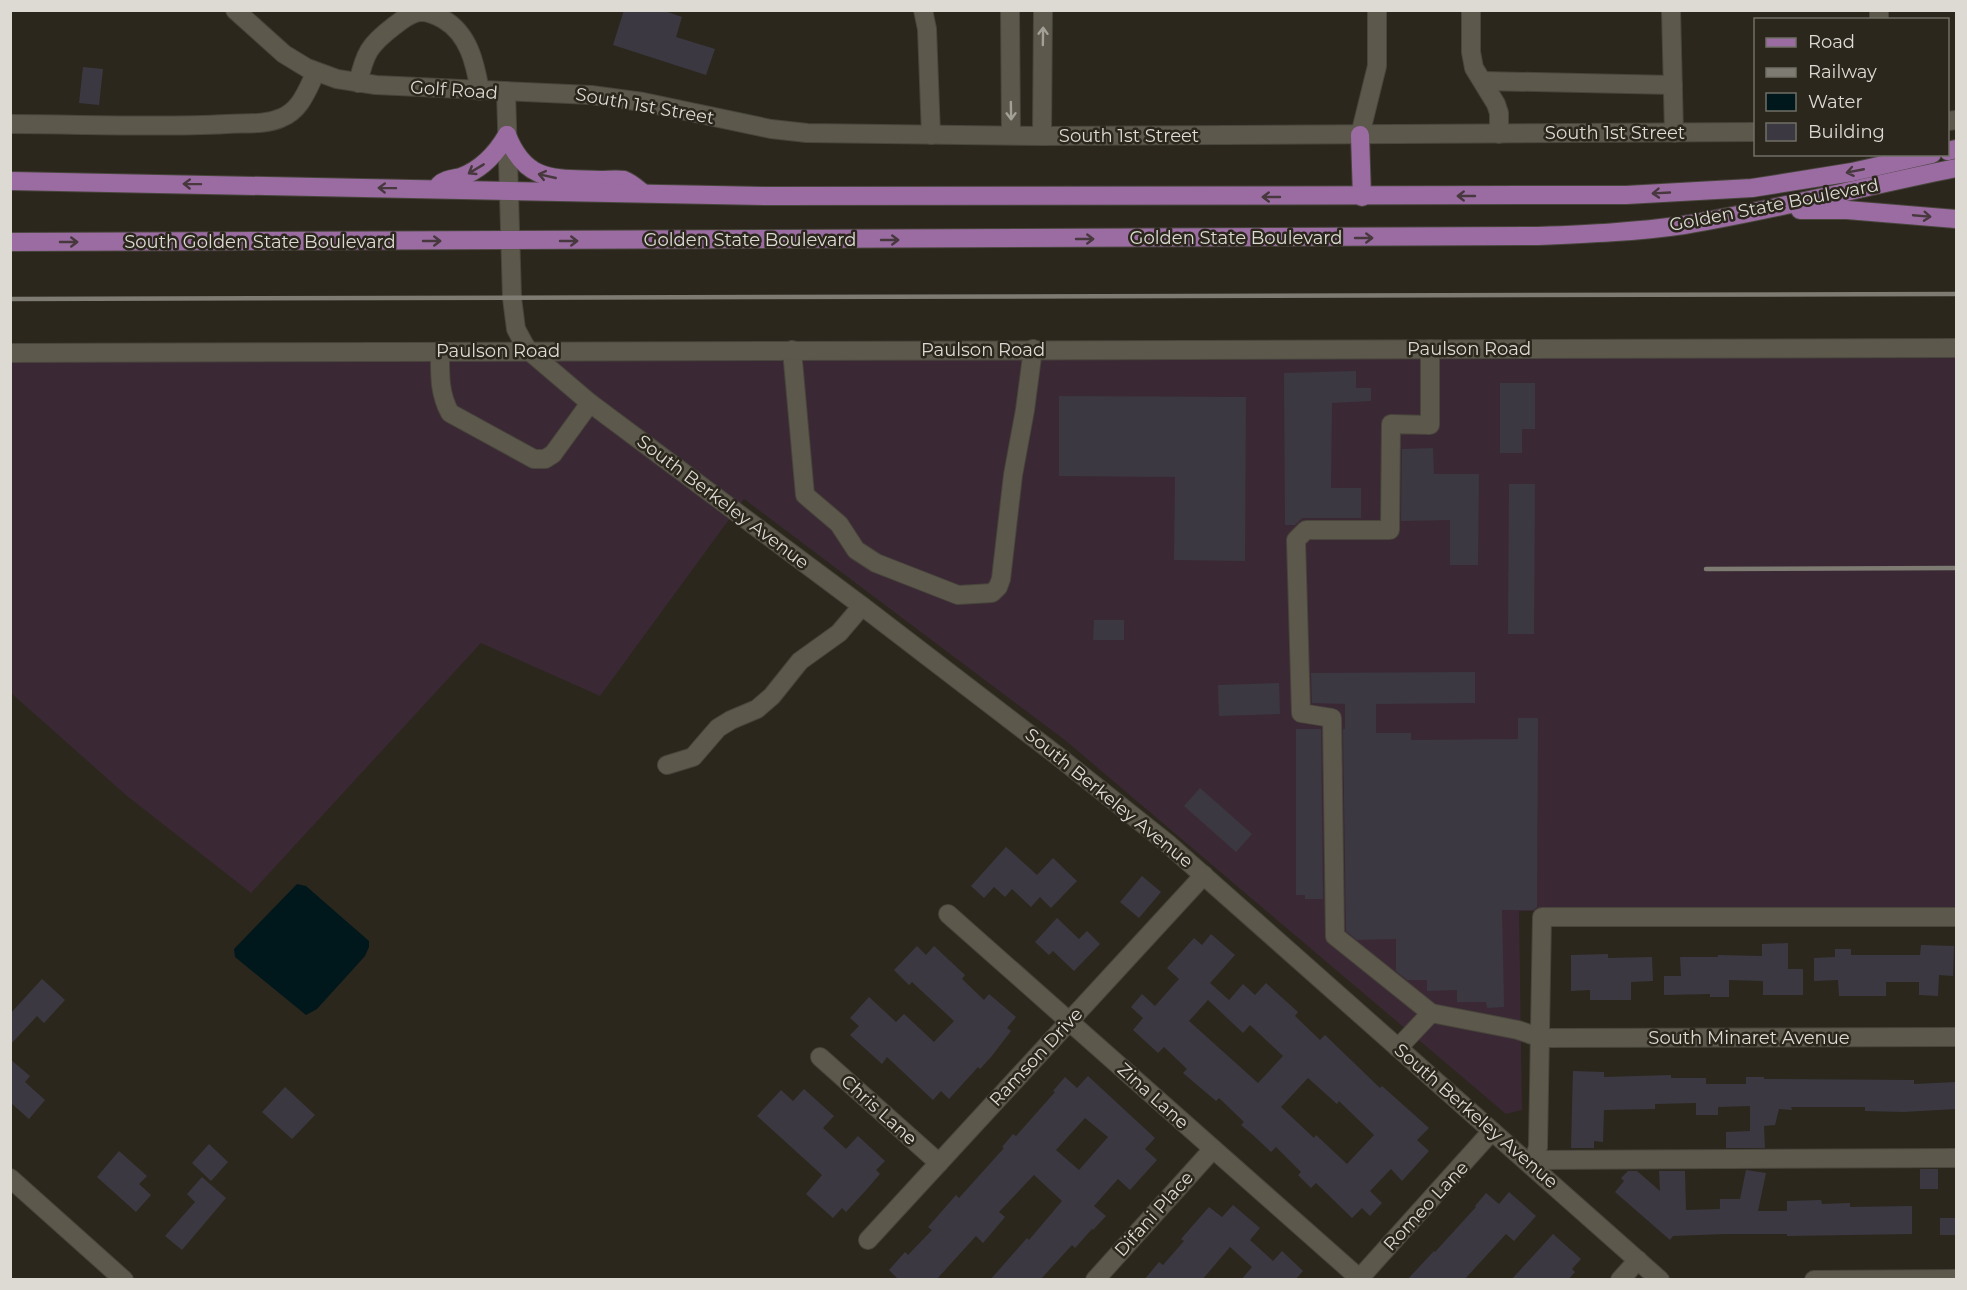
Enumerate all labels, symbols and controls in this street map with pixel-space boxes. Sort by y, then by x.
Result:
legend [1754,18,1949,156]
one-way arrow [1037,26,1049,46]
text: Road [1808,31,1855,53]
text: Railway [1808,61,1877,83]
street label: Golf Road [409,76,499,104]
street label: South 1st Street [574,83,716,129]
text: Water [1808,91,1863,113]
one-way arrow [1005,100,1017,120]
text: Building [1808,121,1885,143]
street label: South 1st Street [1545,122,1685,144]
street label: South 1st Street [1059,125,1199,147]
one-way arrow [468,163,485,175]
one-way arrow [1845,166,1865,177]
one-way arrow [538,169,557,181]
street label: Golden State Boulevard [1667,174,1881,236]
one-way arrow [183,178,203,189]
one-way arrow [378,182,398,194]
one-way arrow [1652,188,1672,199]
one-way arrow [1457,190,1477,202]
one-way arrow [1262,191,1282,203]
one-way arrow [1912,211,1932,222]
street label: Golden State Boulevard [1130,227,1342,249]
street label: Golden State Boulevard [644,229,856,251]
street label: South Golden State Boulevard [124,231,396,253]
one-way arrow [1353,232,1373,244]
one-way arrow [1074,233,1094,245]
one-way arrow [879,234,899,246]
one-way arrow [421,235,441,247]
one-way arrow [558,235,578,247]
one-way arrow [58,236,78,248]
street label: Paulson Road [1407,338,1531,360]
street label: Paulson Road [921,339,1045,361]
street label: Paulson Road [436,340,560,362]
street label: South Berkeley Avenue [633,430,813,574]
street label: South Berkeley Avenue [1021,724,1197,873]
street label: Ramson Drive [985,1003,1087,1111]
street label: South Minaret Avenue [1648,1027,1850,1049]
street label: South Berkeley Avenue [1390,1039,1562,1193]
street label: Zina Lane [1113,1058,1193,1134]
street label: Chris Lane [836,1070,922,1150]
street label: Romeo Lane [1379,1157,1473,1255]
street label: Difani Place [1110,1167,1198,1261]

